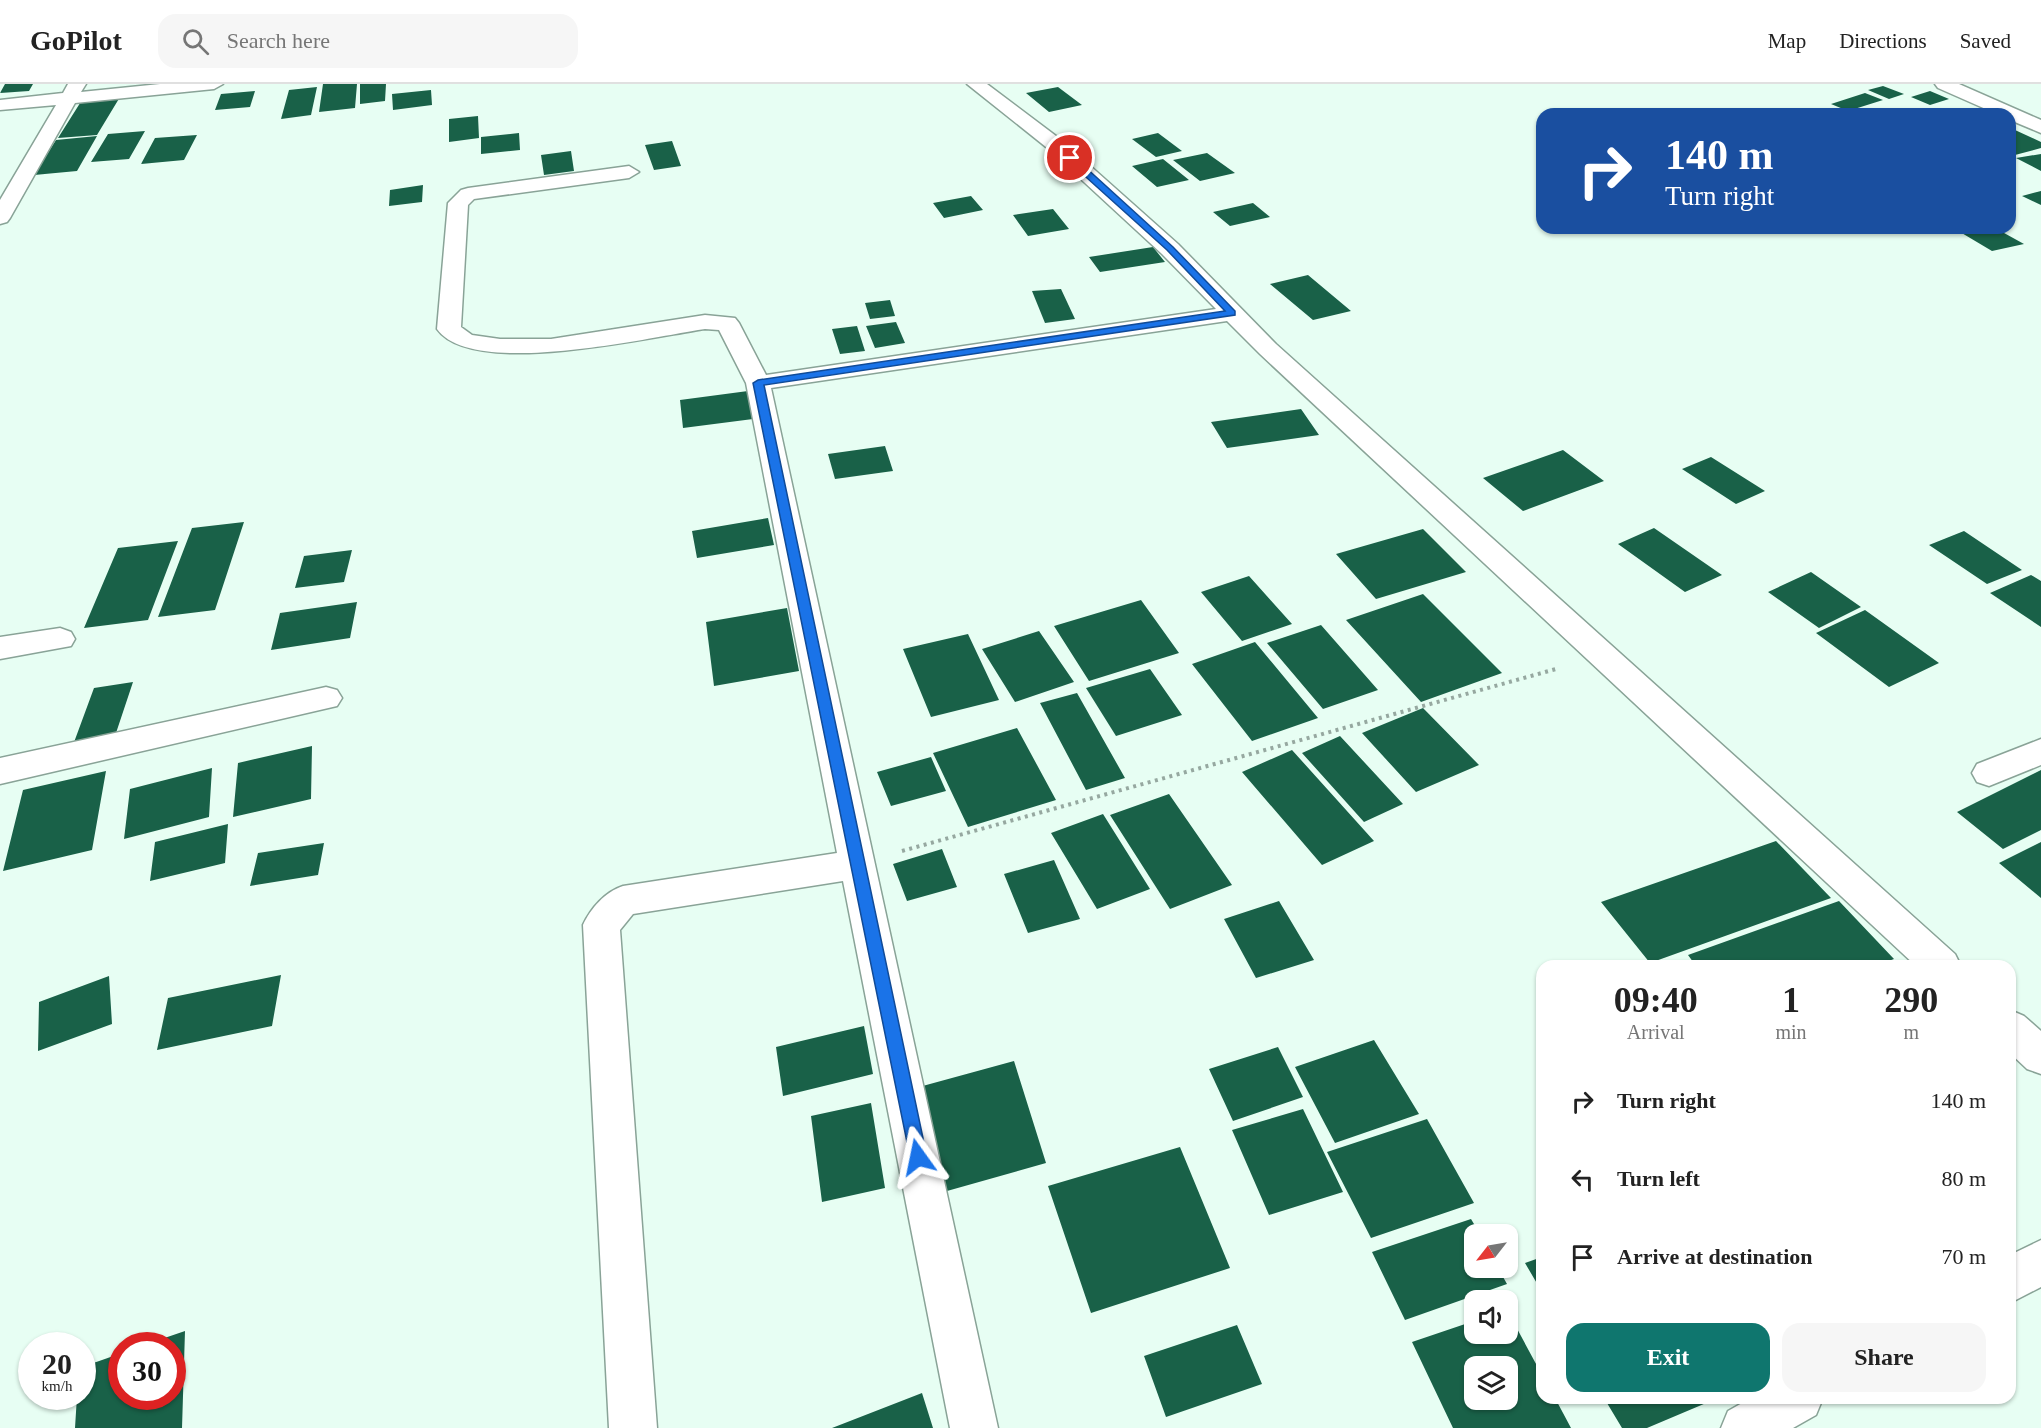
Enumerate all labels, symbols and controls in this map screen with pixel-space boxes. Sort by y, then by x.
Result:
search box [158,14,578,68]
text: GoPilot [30,25,122,56]
icon: search [179,25,212,58]
text: Search here [227,28,330,53]
text: Map [1768,29,1806,53]
text: Directions [1839,29,1927,53]
text: Saved [1960,29,2011,53]
pin [1044,132,1095,183]
icon: right [1566,132,1644,210]
text: 140 m [1665,132,1774,178]
icon: arrive [1053,141,1086,174]
text: Turn right [1665,181,1774,211]
text: 09:40 [1614,980,1698,1020]
text: 1 [1782,980,1800,1020]
text: 290 [1884,980,1938,1020]
text: Arrival [1627,1021,1685,1043]
text: min [1775,1021,1807,1043]
text: m [1904,1021,1919,1043]
icon: right [1566,1085,1599,1118]
text: Turn right [1617,1088,1716,1113]
text: 140 m [1930,1088,1986,1113]
position arrow [886,1125,950,1189]
icon: left [1566,1163,1599,1196]
text: Turn left [1617,1166,1700,1191]
text: 80 m [1941,1166,1986,1191]
north arrow [1464,1224,1518,1278]
map controls [1464,1224,1518,1410]
icon: arrive [1566,1241,1599,1274]
text: Arrive at destination [1617,1244,1813,1269]
text: 70 m [1941,1244,1986,1269]
button: sound [1464,1290,1518,1344]
button: Exit [1566,1323,1770,1392]
button: Share [1782,1323,1986,1392]
speed limit sign: 30 [108,1332,186,1410]
text: 20 [42,1347,72,1380]
button: layers [1464,1356,1518,1410]
text: km/h [42,1378,72,1394]

